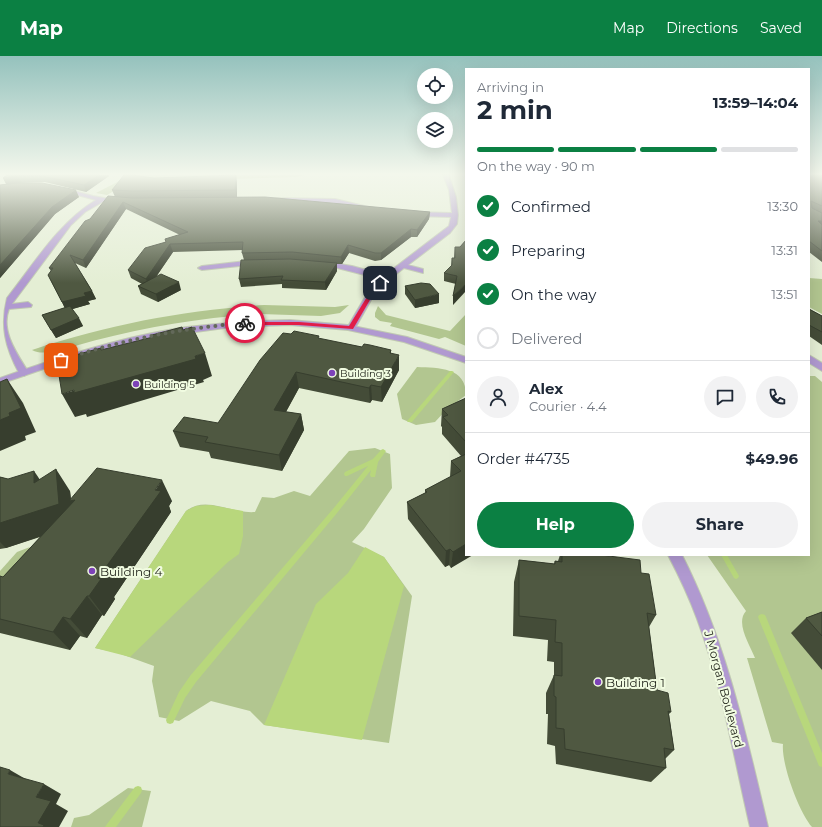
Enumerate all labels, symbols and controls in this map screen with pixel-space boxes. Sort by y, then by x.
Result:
text: Map [20,17,63,40]
text: Map [613,19,644,37]
text: Directions [666,19,738,37]
text: Saved [760,19,802,37]
map controls [417,68,453,148]
button: locate [417,68,453,104]
text: Arriving in [477,79,544,95]
text: 13:59–14:04 [713,93,798,112]
text: 2 min [477,94,553,126]
button: layers [417,112,453,148]
text: On the way · 90 m [477,158,595,174]
icon: check [477,195,499,217]
text: Confirmed [511,197,591,216]
text: 13:30 [767,198,798,214]
icon: check [477,239,499,261]
text: Preparing [511,241,586,260]
text: 13:31 [771,242,798,258]
pin [363,266,397,300]
icon: home [369,272,391,294]
icon: check [477,283,499,305]
text: On the way [511,285,596,304]
text: 13:51 [771,286,798,302]
courier [225,303,265,343]
icon: bike [234,312,256,334]
text: Delivered [511,329,583,348]
pin [44,343,78,377]
icon: bag [50,349,72,371]
place label: Building 3 [340,367,391,380]
marker: Building 3 [327,368,337,378]
button: person [477,376,519,418]
button: chat [704,376,746,418]
button: phone [756,376,798,418]
place label: Building 5 [144,378,195,391]
marker: Building 5 [131,379,141,389]
text: Alex [529,379,563,398]
text: Courier · 4.4 [529,398,607,414]
text: Order #4735 [477,449,570,468]
text: $49.96 [746,449,798,468]
button: Help [477,502,634,548]
button: Share [642,502,798,548]
place label: Building 4 [100,564,162,579]
marker: Building 4 [87,566,97,576]
street label: J Morgan Boulevard [701,628,747,749]
place label: Building 1 [606,675,665,690]
marker: Building 1 [593,677,603,687]

